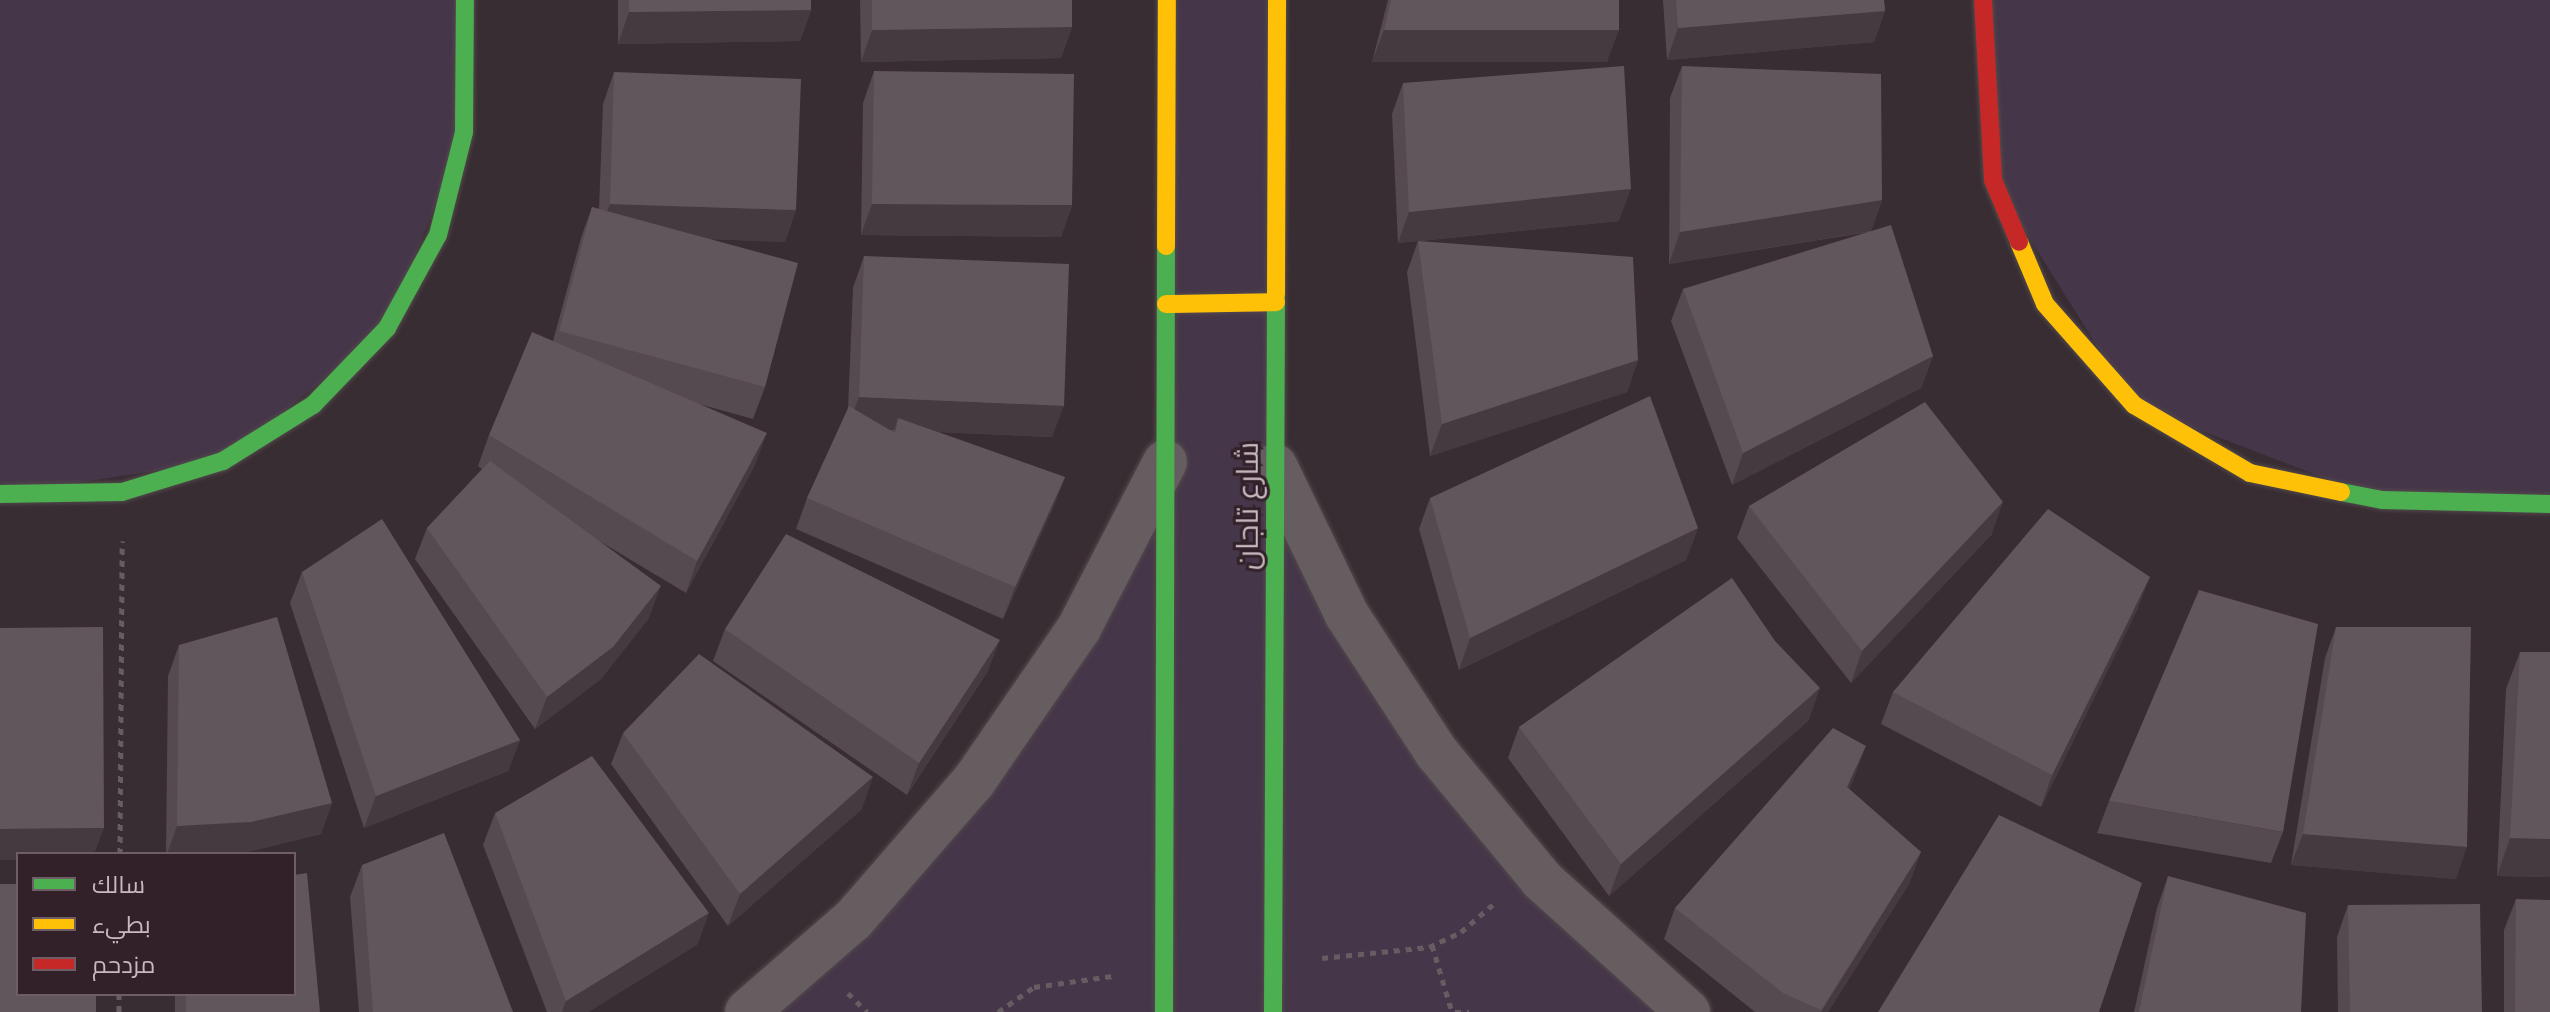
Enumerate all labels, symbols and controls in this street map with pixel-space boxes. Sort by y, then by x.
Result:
street label: شارع تاجان [1229,442,1265,570]
legend [16,852,296,996]
text: سالك [92,869,145,899]
text: بطيء [92,909,151,939]
text: مزدحم [92,949,155,979]

